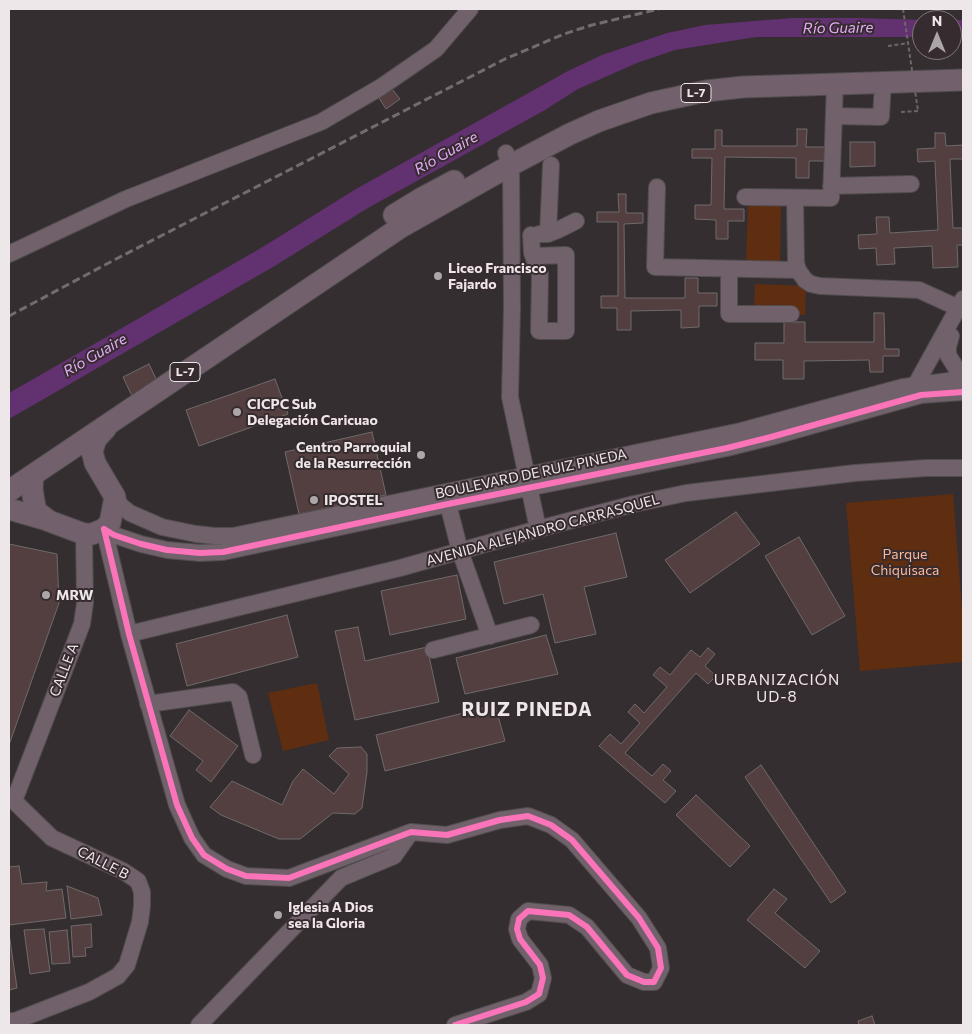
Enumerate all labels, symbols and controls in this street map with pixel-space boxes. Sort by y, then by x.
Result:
north arrow [912,10,962,60]
text: N [932,12,942,29]
water label: Río Guaire [803,18,873,38]
road number: L-7 [681,84,711,102]
water label: Río Guaire [411,128,481,178]
place label: Liceo Francisco Fajardo [448,260,547,292]
marker: Liceo Francisco Fajardo [432,270,444,282]
water label: Río Guaire [60,330,130,380]
road number: L-7 [170,362,200,382]
place label: CICPC Sub Delegación Caricuao [247,396,378,428]
marker: CICPC Sub Delegación Caricuao [231,406,243,418]
place label: Centro Parroquial de la Resurrección [295,439,411,472]
street label: BOULEVARD DE RUIZ PINEDA [434,445,628,503]
marker: Centro Parroquial de la Resurrección [415,449,427,461]
street label: AVENIDA ALEJANDRO CARRASQUEL [424,491,662,569]
place label: IPOSTEL [324,492,383,508]
marker: IPOSTEL [308,494,320,506]
park label: Parque Chiquisaca [871,546,939,578]
place label: MRW [56,587,93,603]
marker: MRW [40,589,52,601]
street label: CALLE A [46,641,82,699]
district label: URBANIZACIÓN UD-8 [712,671,842,706]
district label: RUIZ PINEDA [460,699,594,721]
street label: CALLE B [75,843,131,883]
place label: Iglesia A Dios sea la Gloria [288,899,373,932]
marker: Iglesia A Dios sea la Gloria [272,909,284,921]

